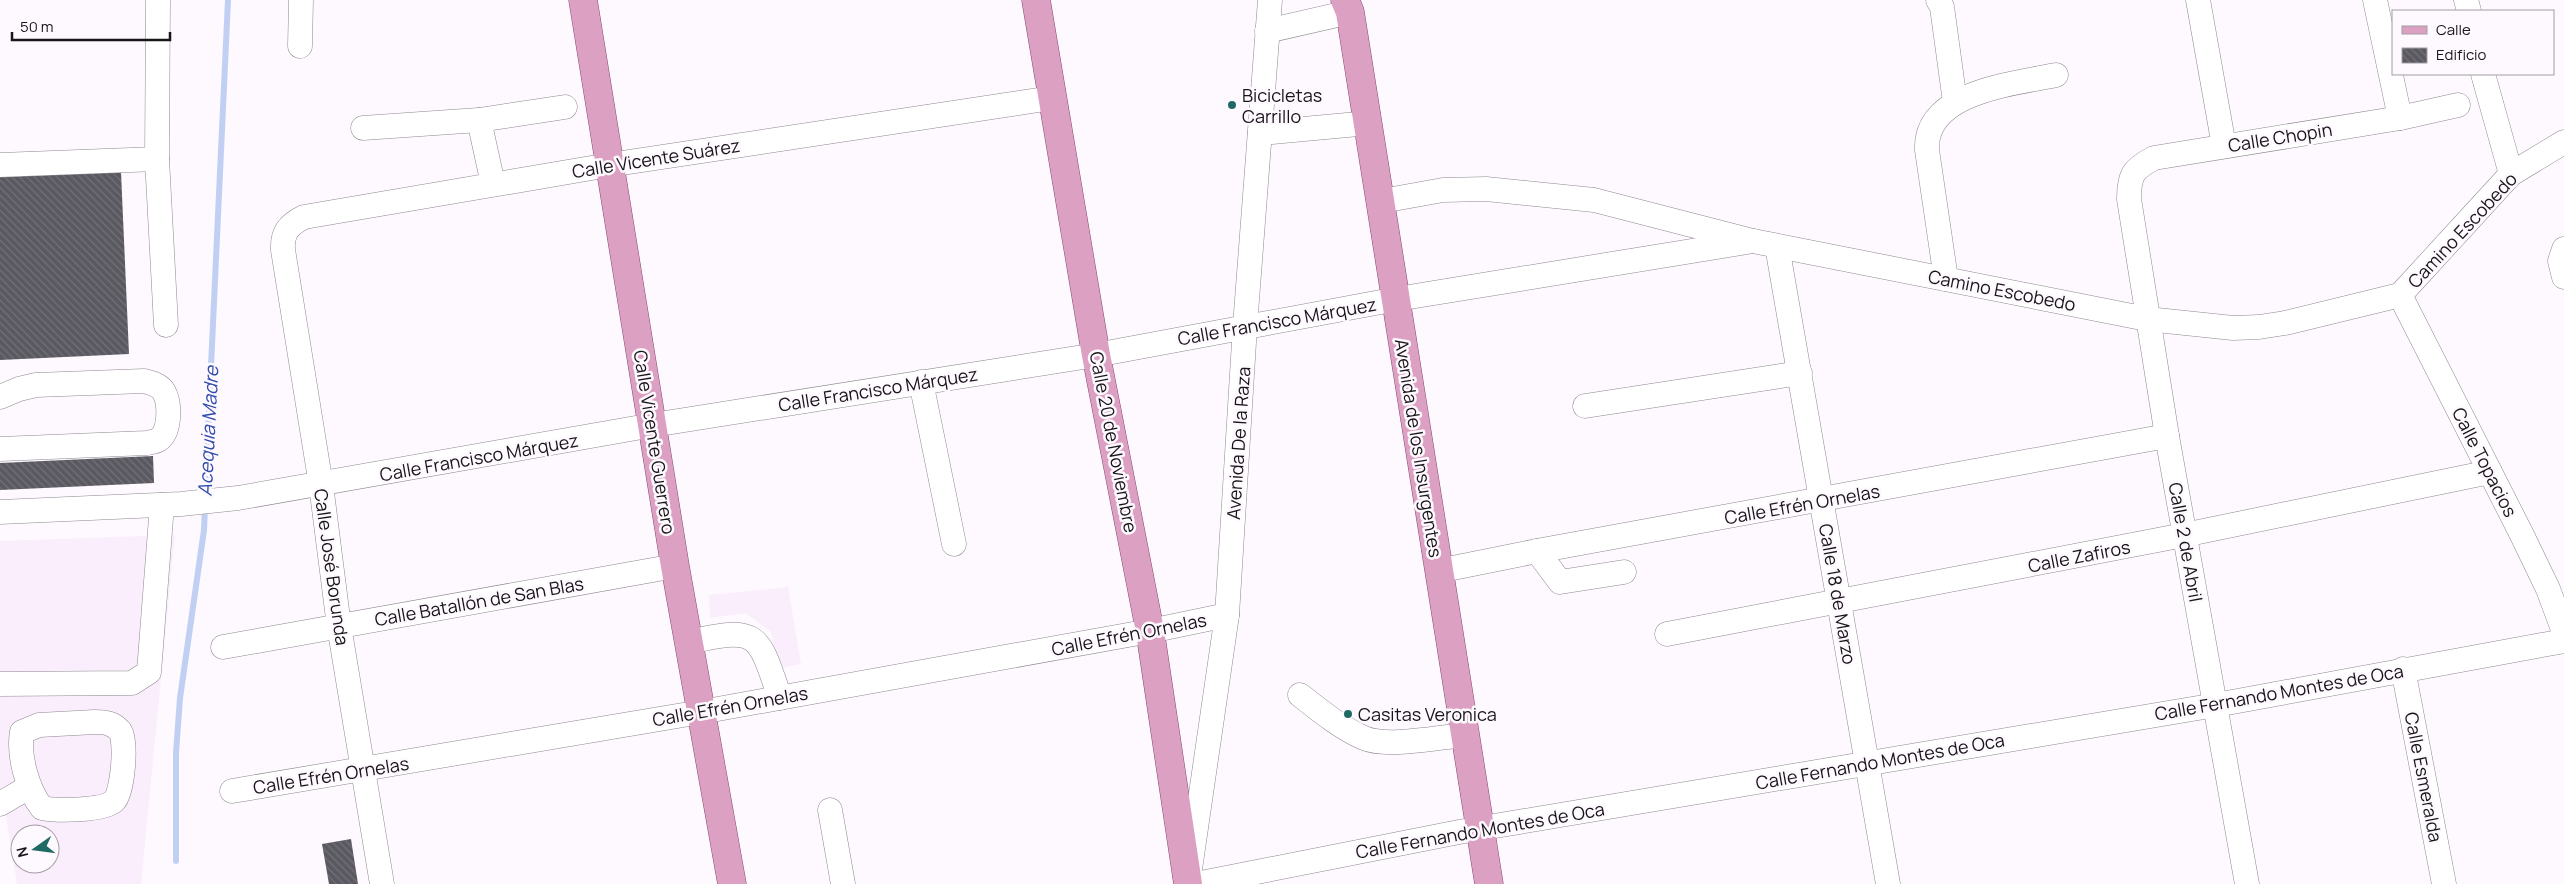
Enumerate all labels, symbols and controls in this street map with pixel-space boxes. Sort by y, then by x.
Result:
scale bar [12,10,170,42]
legend [2392,10,2554,75]
text: 50 m [20,16,54,37]
text: Calle [2436,19,2471,40]
text: Edificio [2436,44,2487,65]
place label: Bicicletas Carrillo [1242,83,1322,128]
marker: Bicicletas Carrillo [1226,99,1238,111]
street label: Calle Chopin [2226,117,2334,157]
street label: Calle Vicente Suárez [570,133,742,183]
street label: Camino Escobedo [2402,167,2522,293]
street label: Camino Escobedo [1926,264,2078,316]
street label: Calle Francisco Márquez [1176,292,1378,350]
street label: Avenida de los Insurgentes [1390,337,1448,559]
street label: Calle Vicente Guerrero [629,348,681,536]
street label: Calle 20 de Noviembre [1085,349,1143,535]
street label: Calle Francisco Márquez [777,361,979,417]
water label: Acequia Madre [192,363,224,497]
street label: Avenida De la Raza [1221,366,1255,520]
street label: Calle Topacios [2447,403,2523,521]
street label: Calle Francisco Márquez [378,428,580,486]
street label: Calle Efrén Ornelas [1722,479,1882,529]
street label: Calle 2 de Abril [2164,480,2208,604]
street label: Calle José Borunda [309,487,355,647]
street label: Calle 18 de Marzo [1814,522,1862,666]
street label: Calle Zafiros [2026,534,2132,578]
street label: Calle Batallón de San Blas [373,571,585,631]
street label: Calle Efrén Ornelas [1049,607,1209,661]
street label: Calle Fernando Montes de Oca [2153,658,2405,726]
street label: Calle Efrén Ornelas [650,681,810,731]
place label: Casitas Veronica [1358,702,1497,726]
marker: Casitas Veronica [1342,708,1354,720]
street label: Calle Esmeralda [2400,710,2448,844]
street label: Calle Fernando Montes de Oca [1754,727,2006,795]
street label: Calle Efrén Ornelas [251,751,411,799]
street label: Calle Fernando Montes de Oca [1354,796,1606,864]
north arrow [10,824,60,874]
text: N [11,845,32,859]

